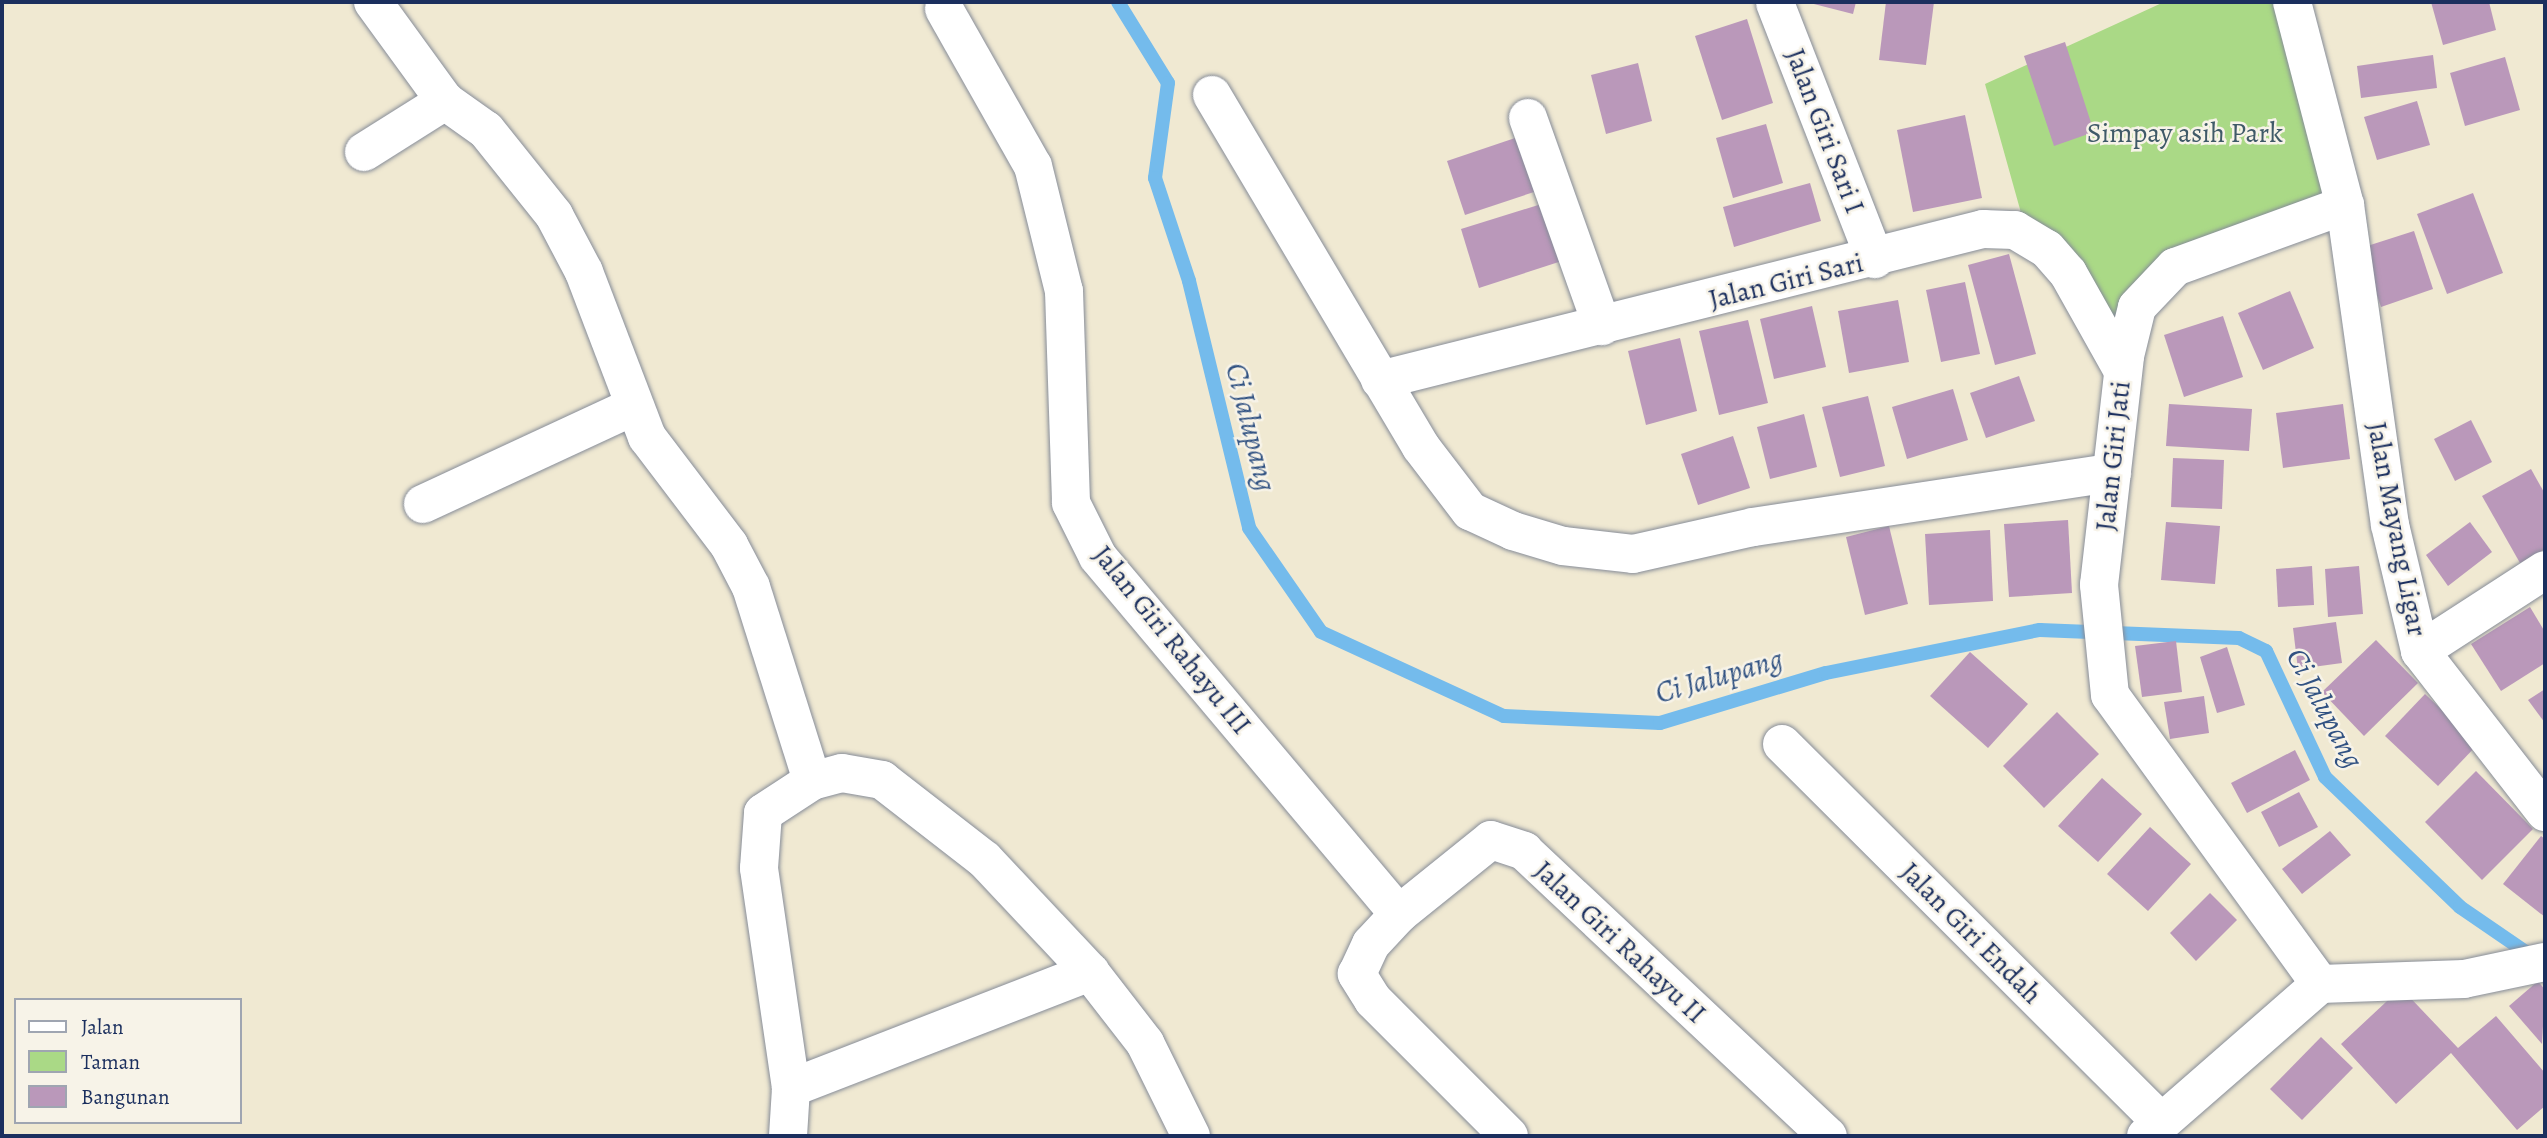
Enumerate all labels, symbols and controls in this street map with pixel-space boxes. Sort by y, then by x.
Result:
street label: Jalan Giri Sari I [1778,44,1872,218]
park label: Simpay asih Park [2087,116,2283,150]
street label: Jalan Giri Sari [1705,246,1867,316]
water label: Ci Jalupang [1218,359,1284,495]
street label: Jalan Giri Jati [2088,379,2138,533]
street label: Jalan Mayang Ligar [2360,419,2434,639]
street label: Jalan Giri Rahayu III [1086,539,1258,741]
water label: Ci Jalupang [1651,641,1787,711]
water label: Ci Jalupang [2278,642,2372,774]
street label: Jalan Giri Rahayu II [1527,854,1713,1030]
street label: Jalan Giri Endah [1893,855,2049,1011]
legend [14,998,242,1124]
text: Jalan [81,1013,123,1041]
text: Taman [81,1048,140,1076]
text: Bangunan [81,1083,170,1111]

